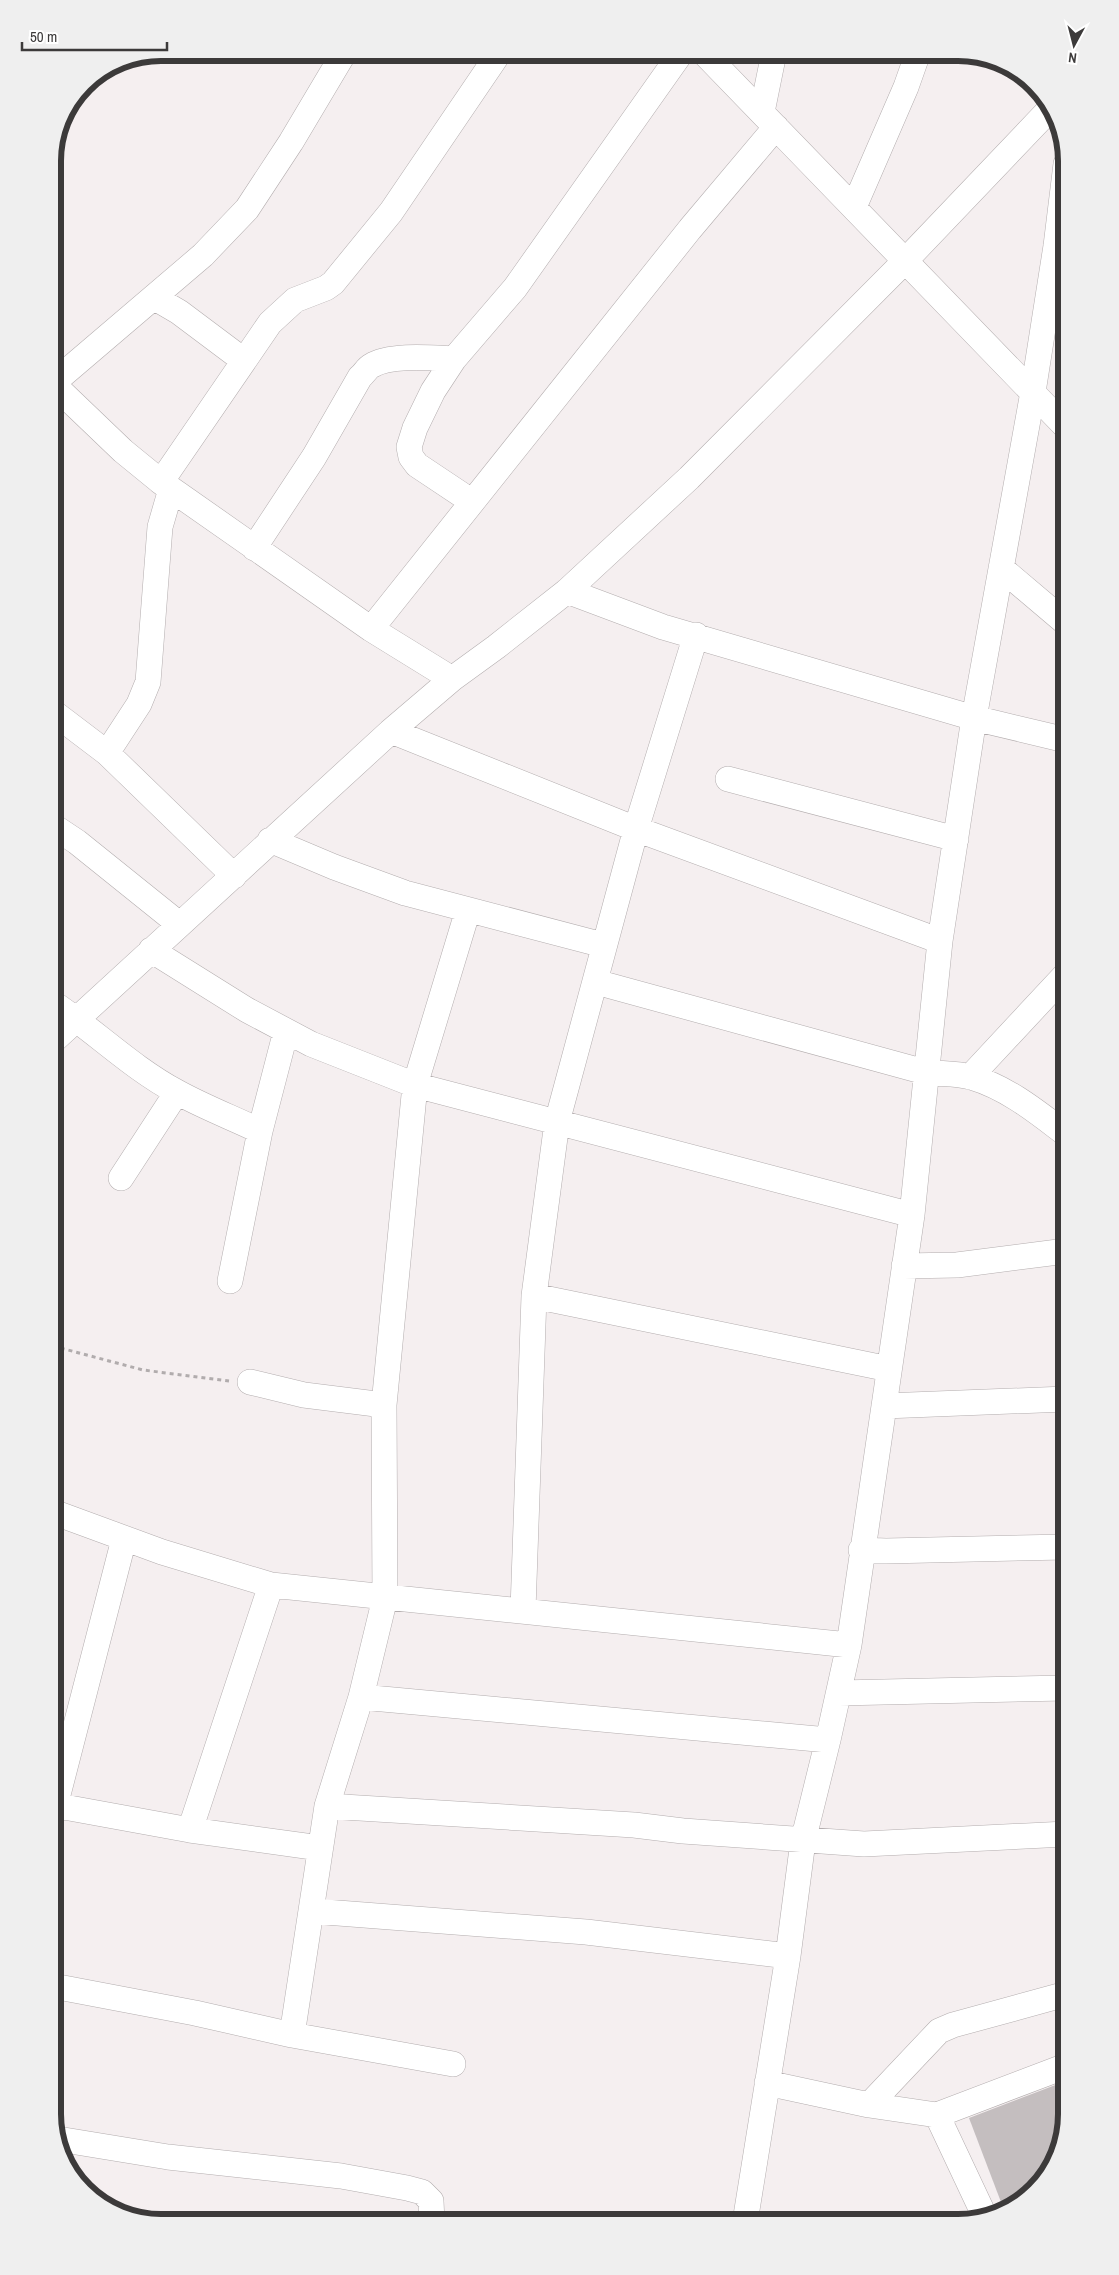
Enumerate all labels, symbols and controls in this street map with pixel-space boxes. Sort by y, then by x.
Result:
scale bar [22,20,168,52]
north arrow [1049,20,1099,70]
text: 50 m [30,26,57,47]
text: N [1067,48,1078,67]

